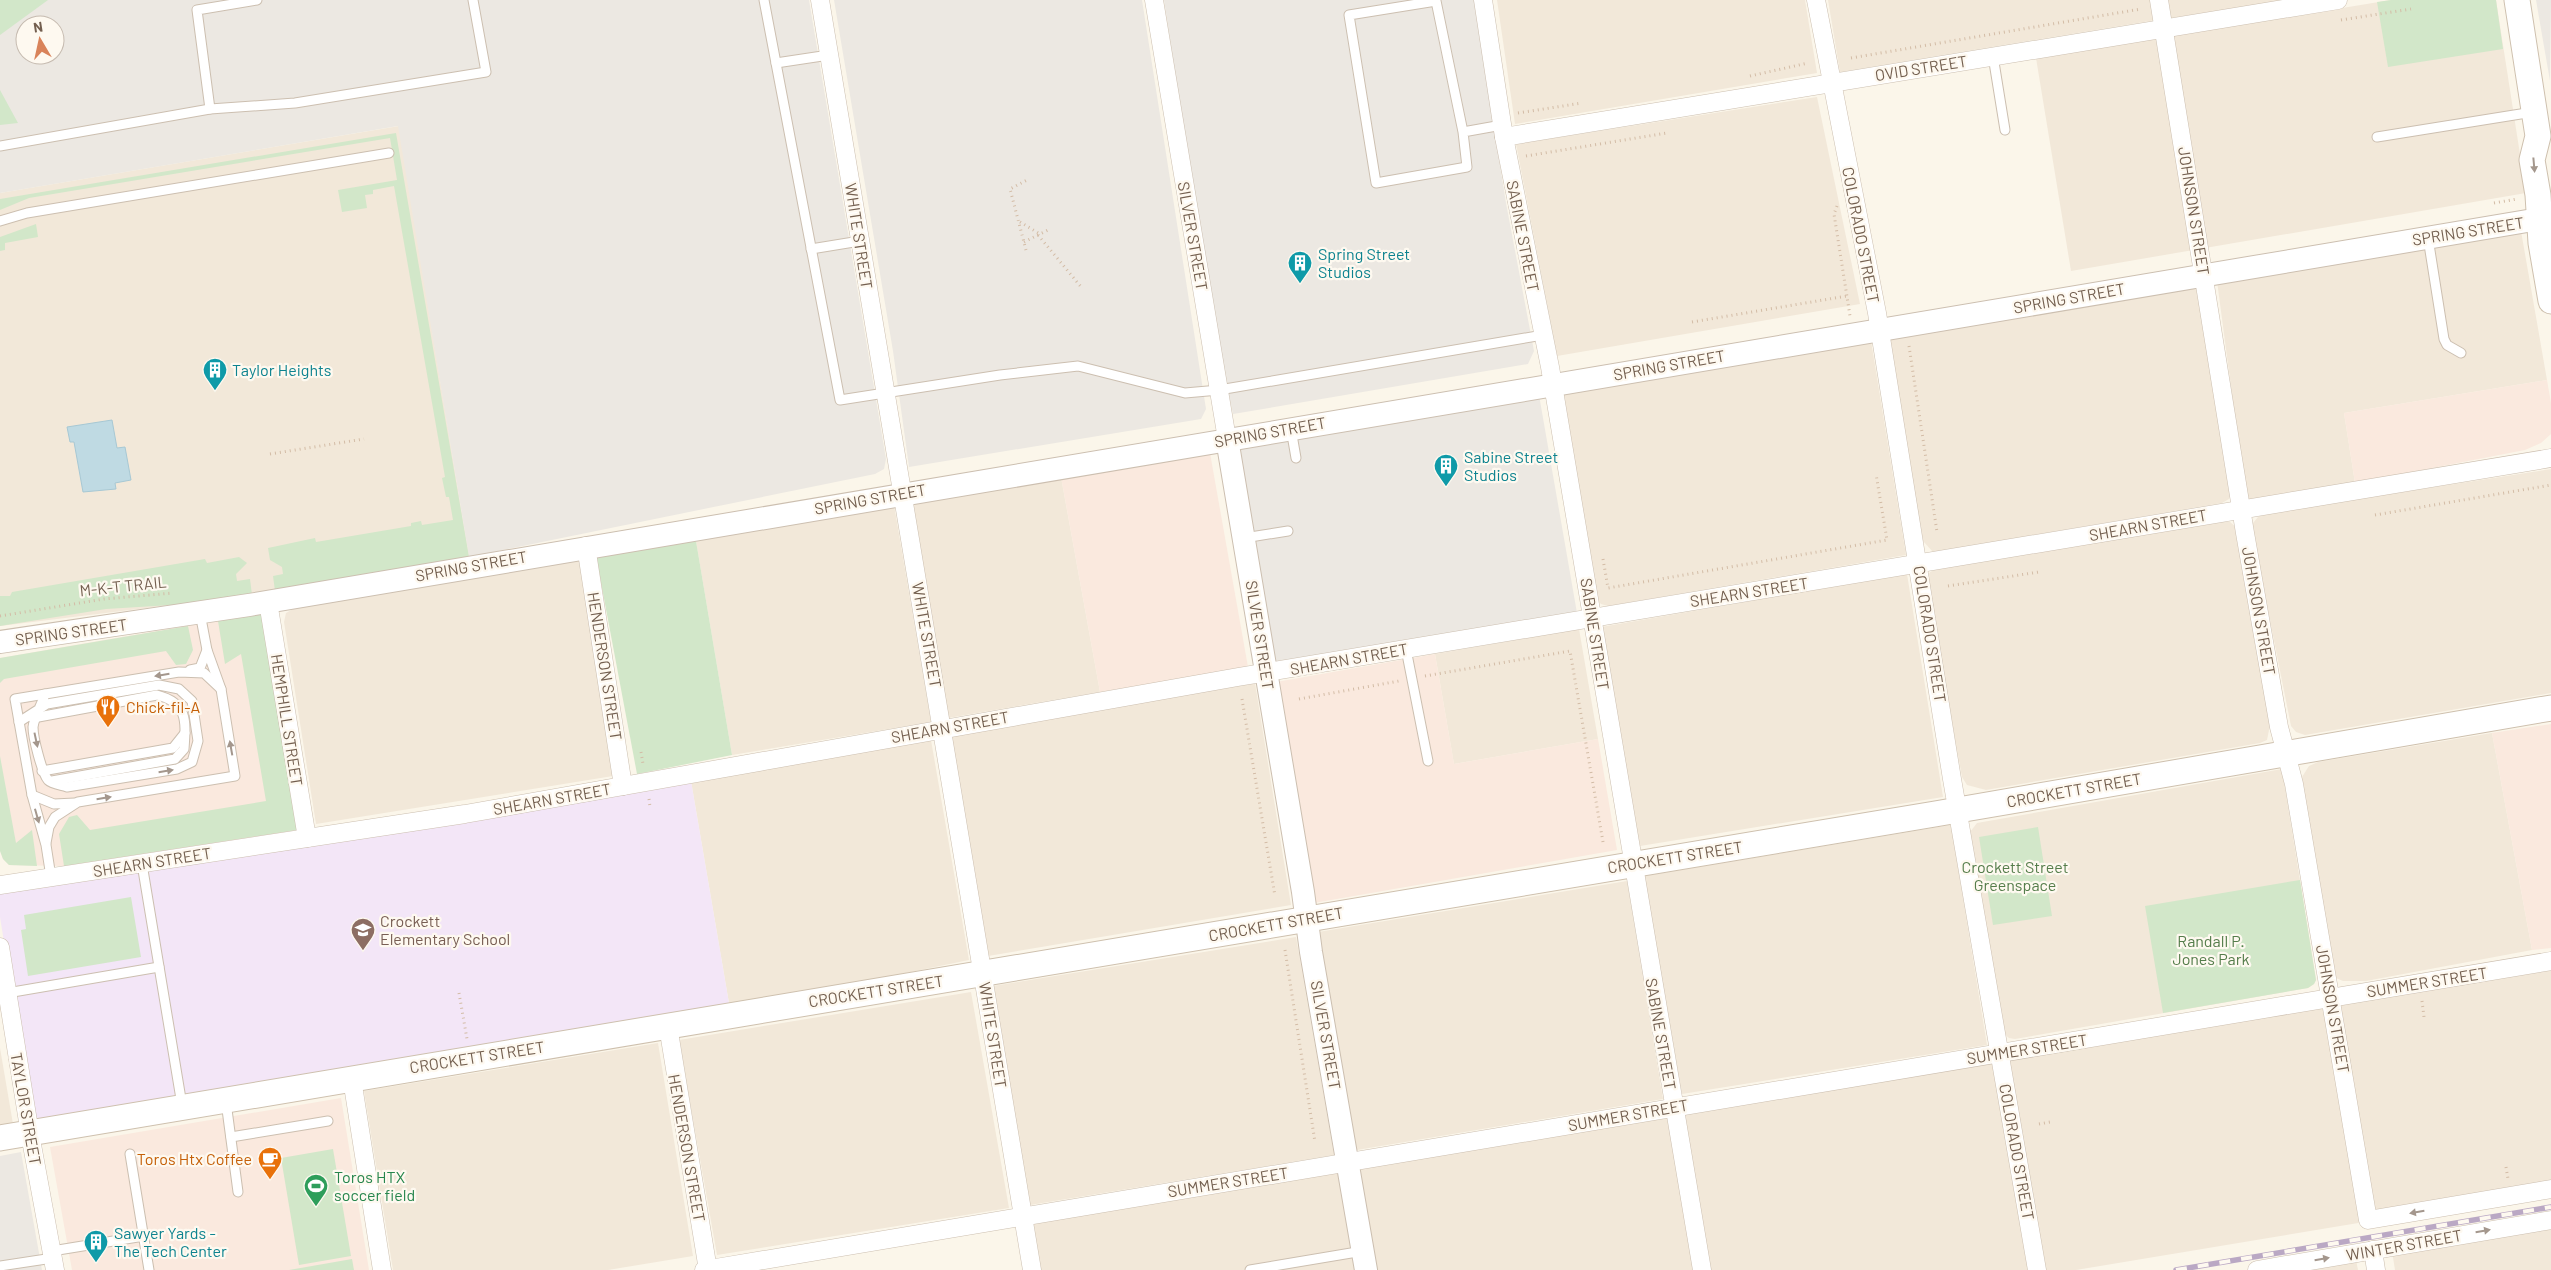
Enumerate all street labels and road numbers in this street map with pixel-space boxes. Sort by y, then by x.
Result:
street label: OVID STREET [1874,51,1968,84]
street label: JOHNSON STREET [2175,145,2214,277]
street label: COLORADO STREET [1839,165,1884,305]
street label: SABINE STREET [1503,179,1544,293]
street label: SILVER STREET [1175,180,1212,292]
street label: WHITE STREET [842,182,877,290]
street label: SPRING STREET [2411,212,2525,249]
street label: SPRING STREET [2012,278,2126,317]
street label: SPRING STREET [1612,345,1726,384]
street label: SPRING STREET [1213,412,1327,451]
street label: SPRING STREET [813,479,927,518]
street label: SHEARN STREET [2087,505,2208,544]
street label: JOHNSON STREET [2239,545,2280,677]
street label: SPRING STREET [414,546,528,585]
street label: COLORADO STREET [1910,564,1951,704]
street label: M-K-T TRAIL [78,571,167,600]
street label: SHEARN STREET [1688,573,1809,610]
street label: SABINE STREET [1577,577,1614,691]
street label: SILVER STREET [1242,579,1279,691]
street label: WHITE STREET [909,581,946,689]
street label: HENDERSON STREET [584,590,627,741]
street label: SPRING STREET [14,614,128,649]
street label: SHEARN STREET [1288,639,1409,678]
street label: HEMPHILL STREET [268,653,307,787]
street label: SHEARN STREET [889,707,1010,746]
street label: CROCKETT STREET [2005,768,2143,811]
street label: SHEARN STREET [491,779,612,818]
street label: CROCKETT STREET [1606,836,1744,877]
street label: SHEARN STREET [91,843,212,880]
street label: CROCKETT STREET [1207,902,1345,945]
street label: JOHNSON STREET [2313,943,2354,1075]
street label: SUMMER STREET [2365,963,2488,1000]
street label: CROCKETT STREET [807,970,945,1011]
street label: SABINE STREET [1642,977,1681,1091]
street label: SILVER STREET [1308,979,1345,1091]
street label: WHITE STREET [976,981,1011,1089]
street label: SUMMER STREET [1965,1030,2088,1067]
street label: CROCKETT STREET [408,1036,546,1077]
street label: TAYLOR STREET [7,1051,46,1167]
street label: HENDERSON STREET [665,1073,710,1223]
street label: COLORADO STREET [1996,1082,2039,1222]
street label: SUMMER STREET [1566,1095,1689,1134]
street label: SUMMER STREET [1166,1163,1289,1200]
street label: WINTER STREET [2345,1225,2463,1264]

